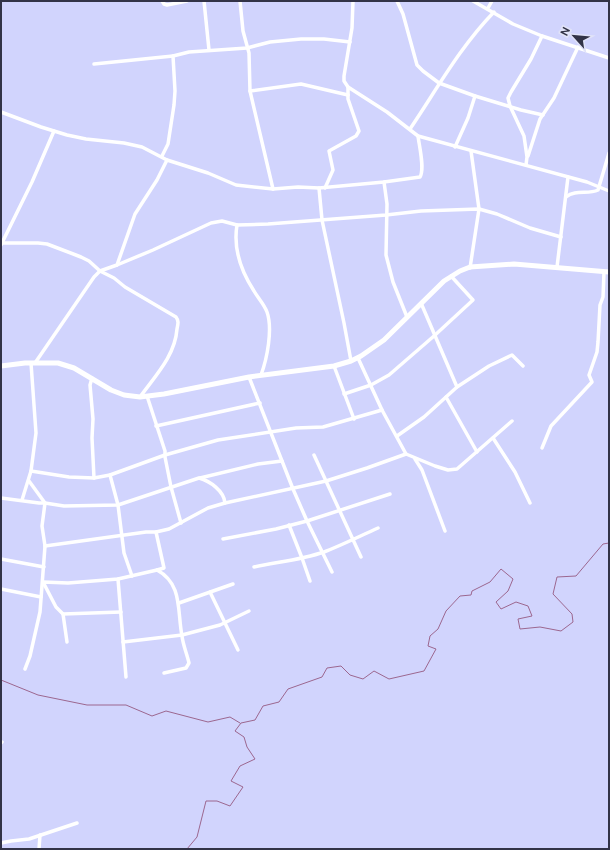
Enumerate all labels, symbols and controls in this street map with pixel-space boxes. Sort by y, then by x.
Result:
north arrow [554,16,594,56]
text: N [557,25,573,38]

